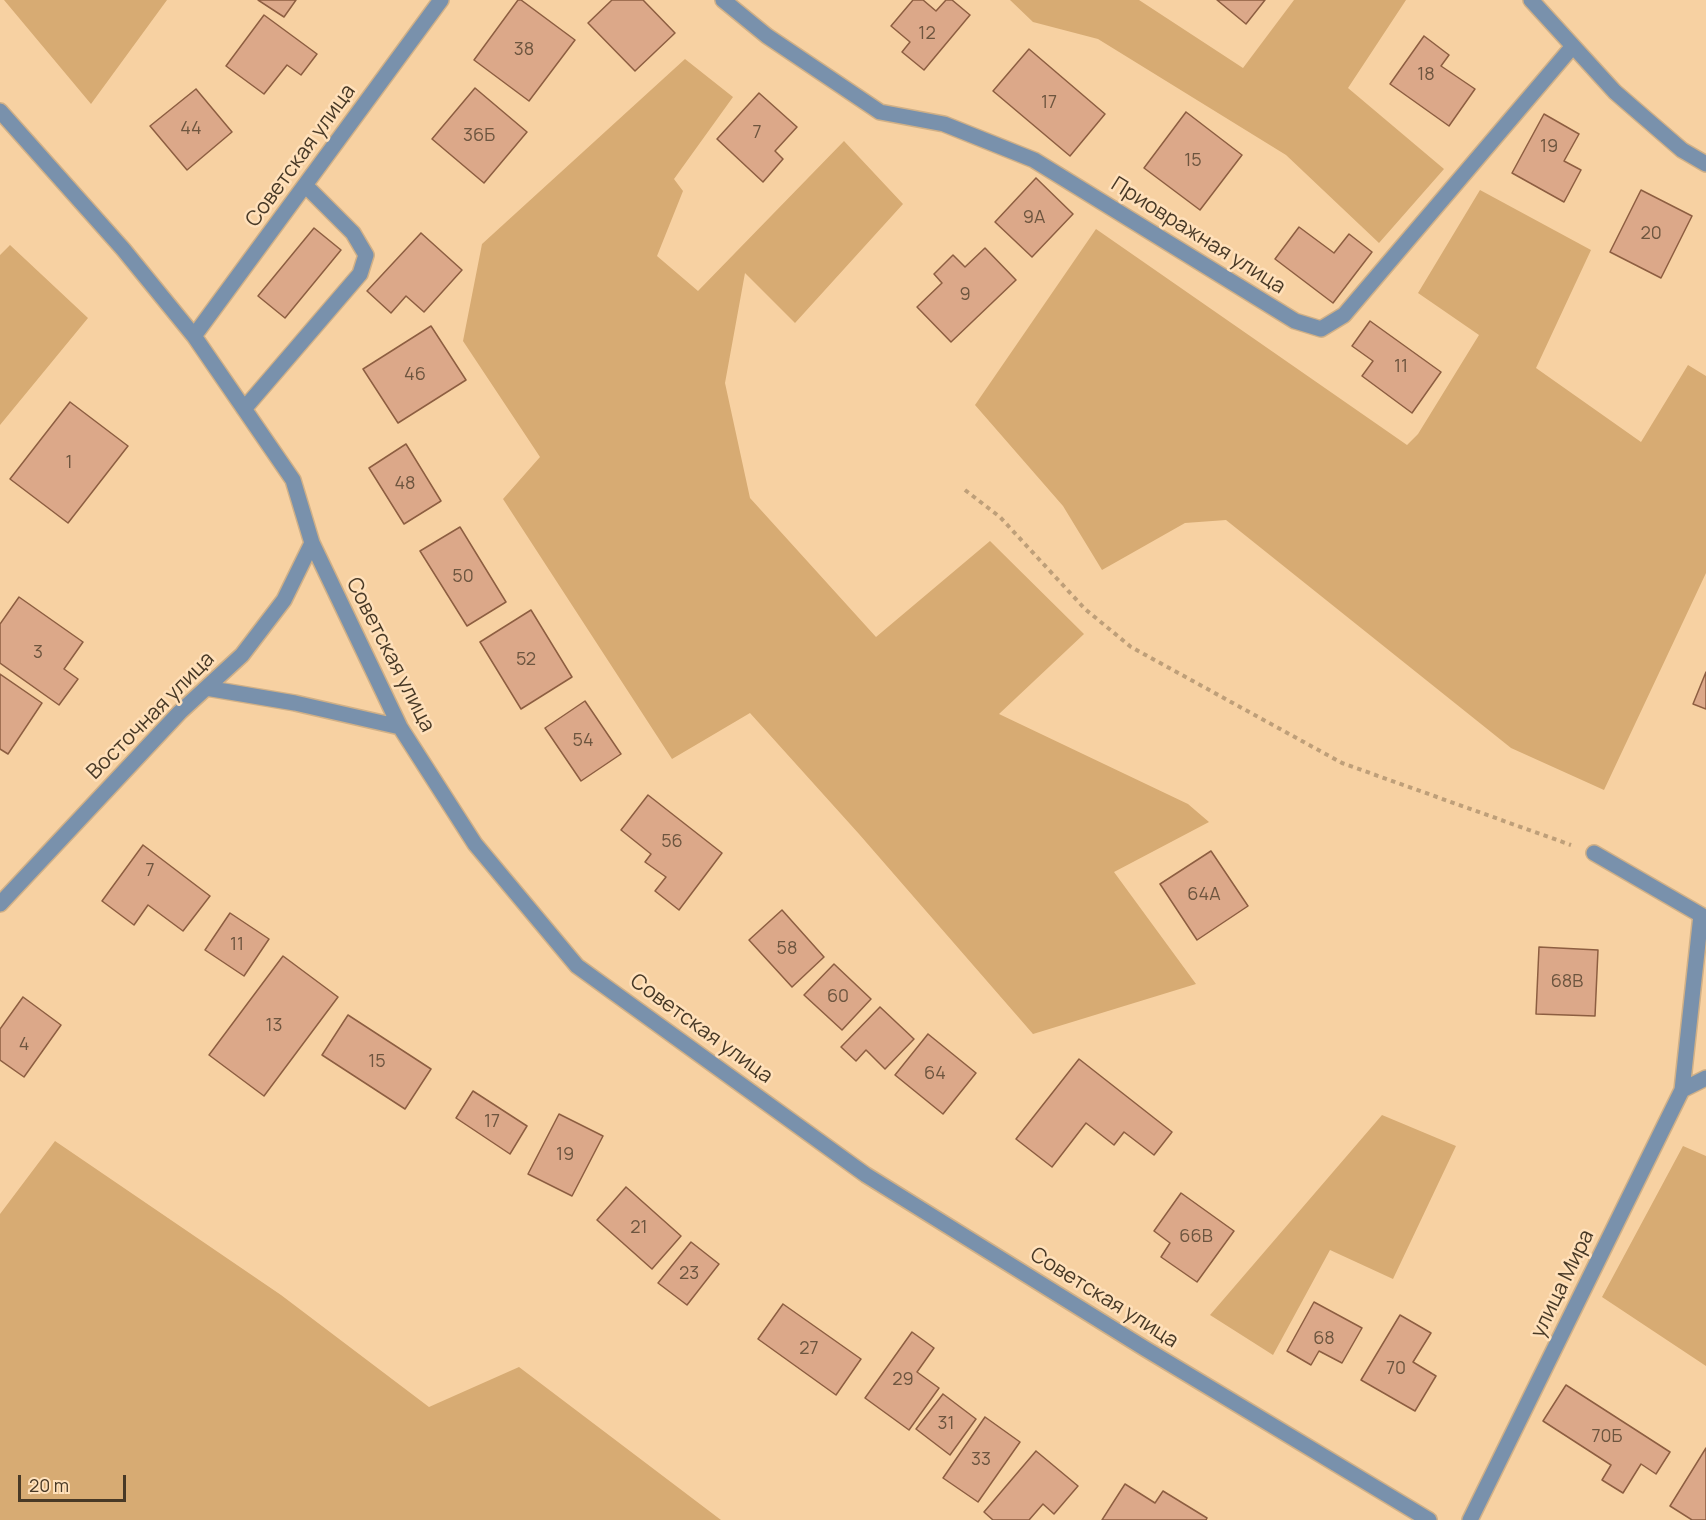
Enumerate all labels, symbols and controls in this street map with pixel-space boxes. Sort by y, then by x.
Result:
house number: 12 [918,23,936,45]
house number: 38 [514,39,534,61]
house number: 18 [1417,64,1435,86]
street label: Советская улица [241,80,361,232]
house number: 17 [1041,92,1057,114]
house number: 44 [180,118,202,140]
house number: 7 [752,122,762,144]
house number: 36Б [463,125,495,147]
house number: 19 [1540,136,1558,158]
house number: 15 [1184,150,1202,172]
street label: Приовражная улица [1106,172,1290,300]
house number: 9А [1023,207,1045,229]
house number: 20 [1640,223,1662,245]
house number: 9 [959,284,971,306]
house number: 11 [1394,356,1408,378]
house number: 46 [404,364,426,386]
house number: 1 [65,452,73,474]
house number: 48 [394,473,416,495]
house number: 50 [452,566,474,588]
street label: Советская улица [340,574,440,736]
house number: 3 [33,642,43,664]
street label: Восточная улица [82,647,220,785]
house number: 52 [516,649,536,671]
house number: 54 [572,730,594,752]
house number: 56 [661,831,683,853]
house number: 7 [145,860,155,882]
house number: 64А [1187,884,1221,906]
house number: 11 [230,934,244,956]
house number: 58 [777,938,797,960]
street label: Советская улица [625,969,777,1089]
house number: 68В [1551,971,1583,993]
house number: 60 [827,986,849,1008]
house number: 13 [266,1015,282,1037]
house number: 4 [19,1034,29,1056]
house number: 15 [368,1051,386,1073]
house number: 64 [924,1063,946,1085]
house number: 17 [484,1111,500,1133]
house number: 19 [556,1144,574,1166]
house number: 21 [630,1217,648,1239]
house number: 66В [1179,1226,1213,1248]
street label: улица Мира [1526,1226,1600,1342]
street label: Советская улица [1025,1242,1183,1354]
house number: 23 [679,1263,699,1285]
house number: 68 [1313,1328,1335,1350]
house number: 27 [799,1338,819,1360]
house number: 70 [1386,1358,1406,1380]
house number: 29 [892,1369,914,1391]
house number: 31 [938,1413,954,1435]
house number: 70Б [1592,1426,1622,1448]
house number: 33 [971,1449,991,1471]
scale bar [21,1463,129,1501]
text: 20 m [29,1473,69,1497]

